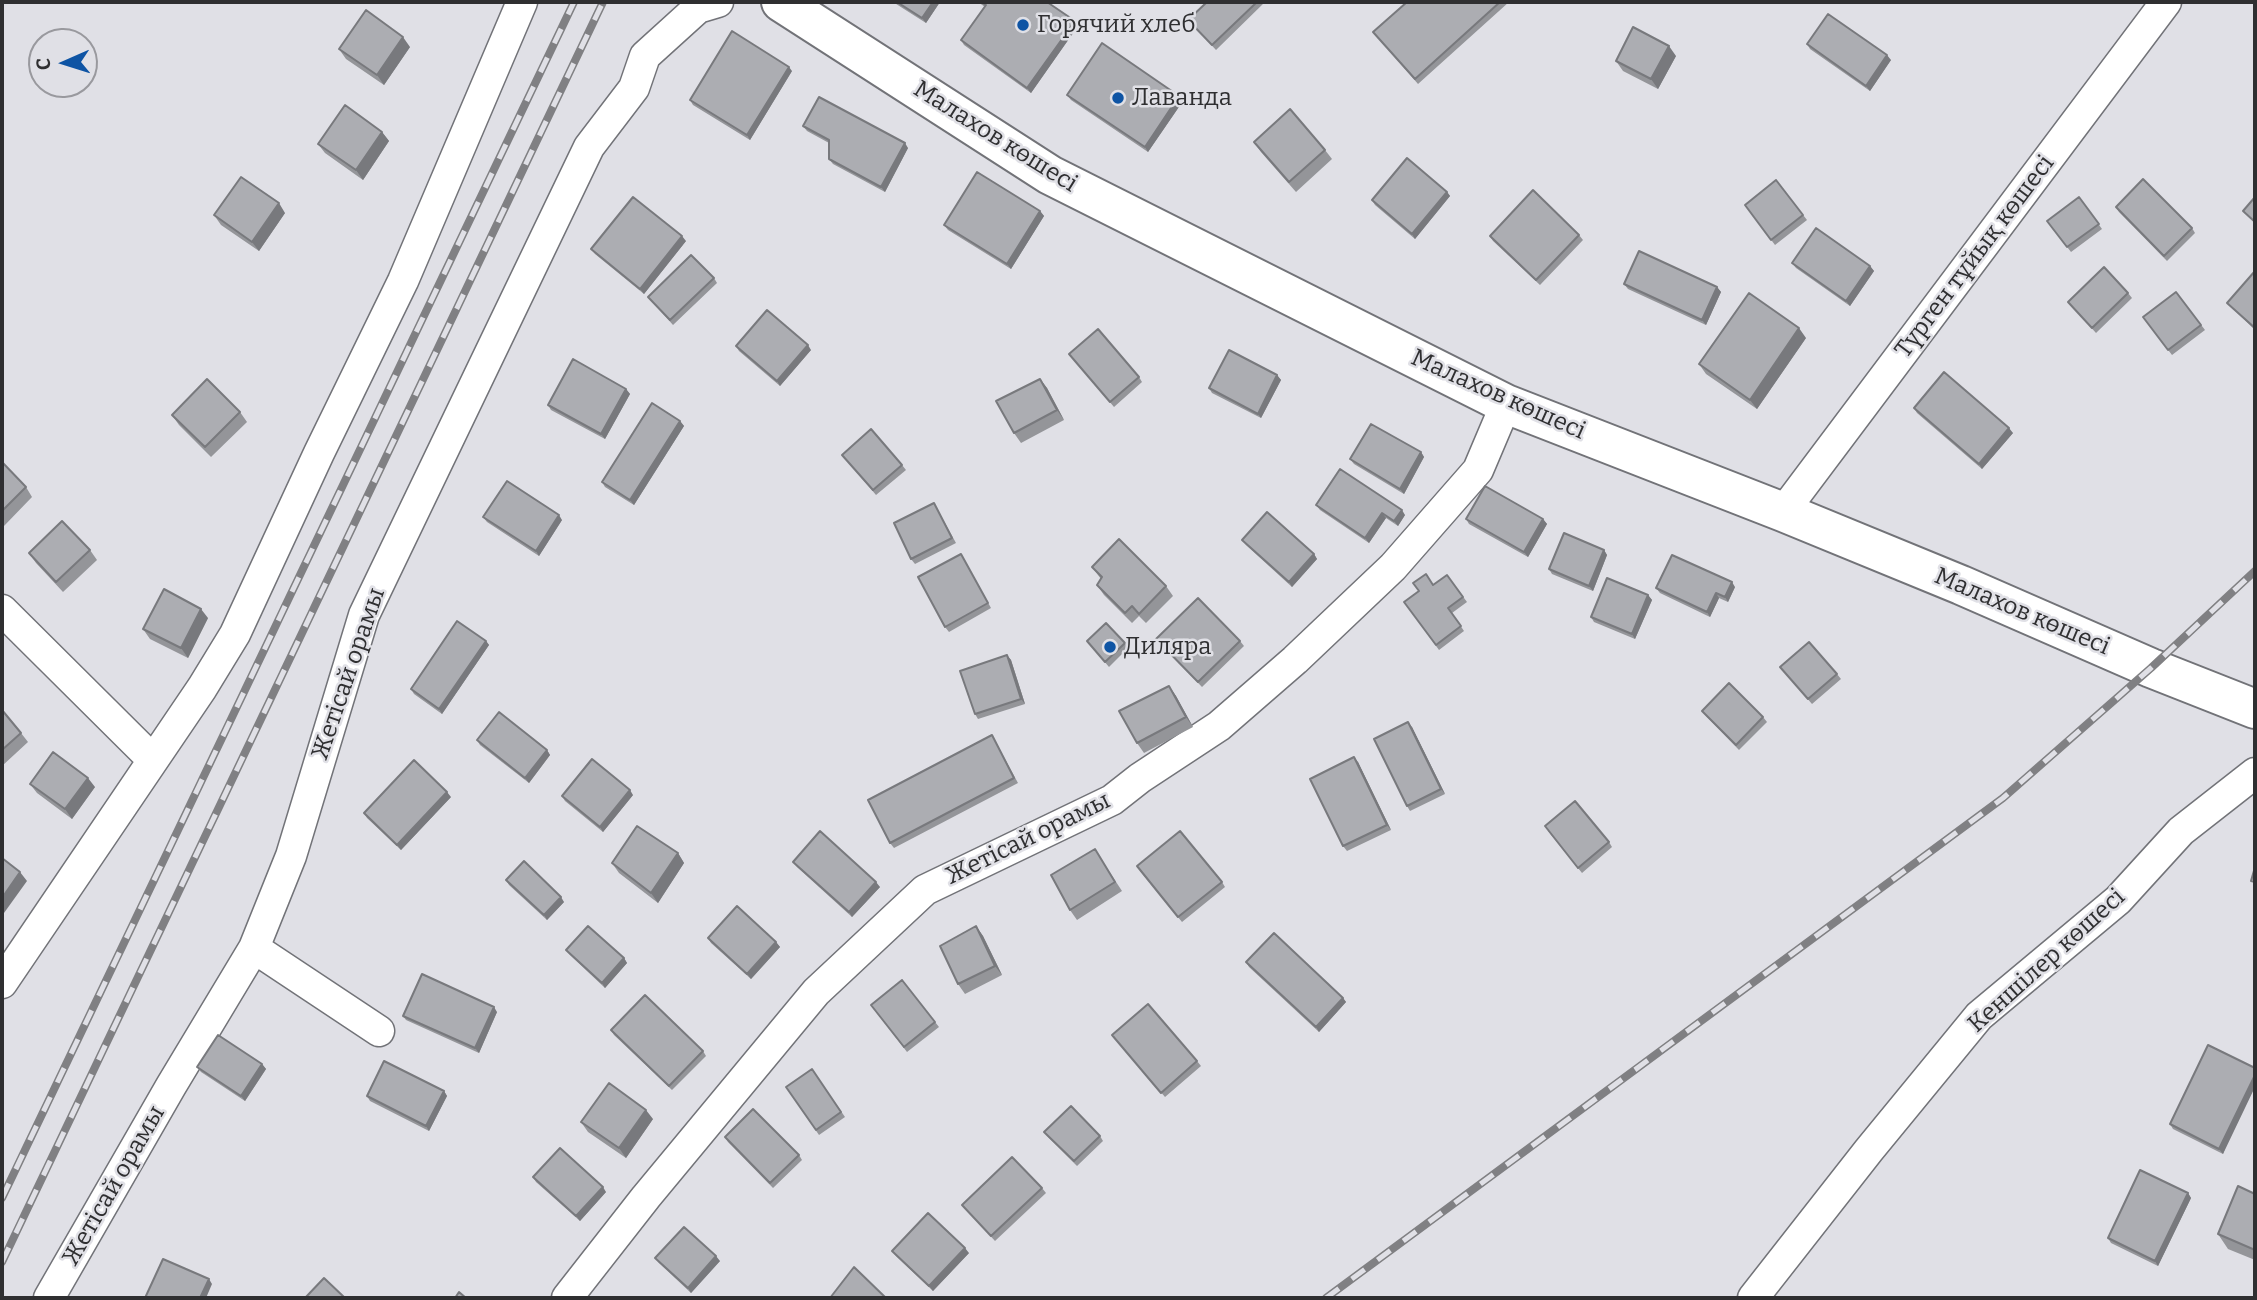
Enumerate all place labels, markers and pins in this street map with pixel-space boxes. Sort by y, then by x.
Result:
place label: Горячий хлеб [1037,11,1195,39]
marker: Горячий хлеб [1015,17,1031,33]
place label: Лаванда [1132,84,1232,112]
marker: Лаванда [1110,90,1126,106]
place label: Диляра [1124,633,1211,661]
marker: Диляра [1102,639,1118,655]

